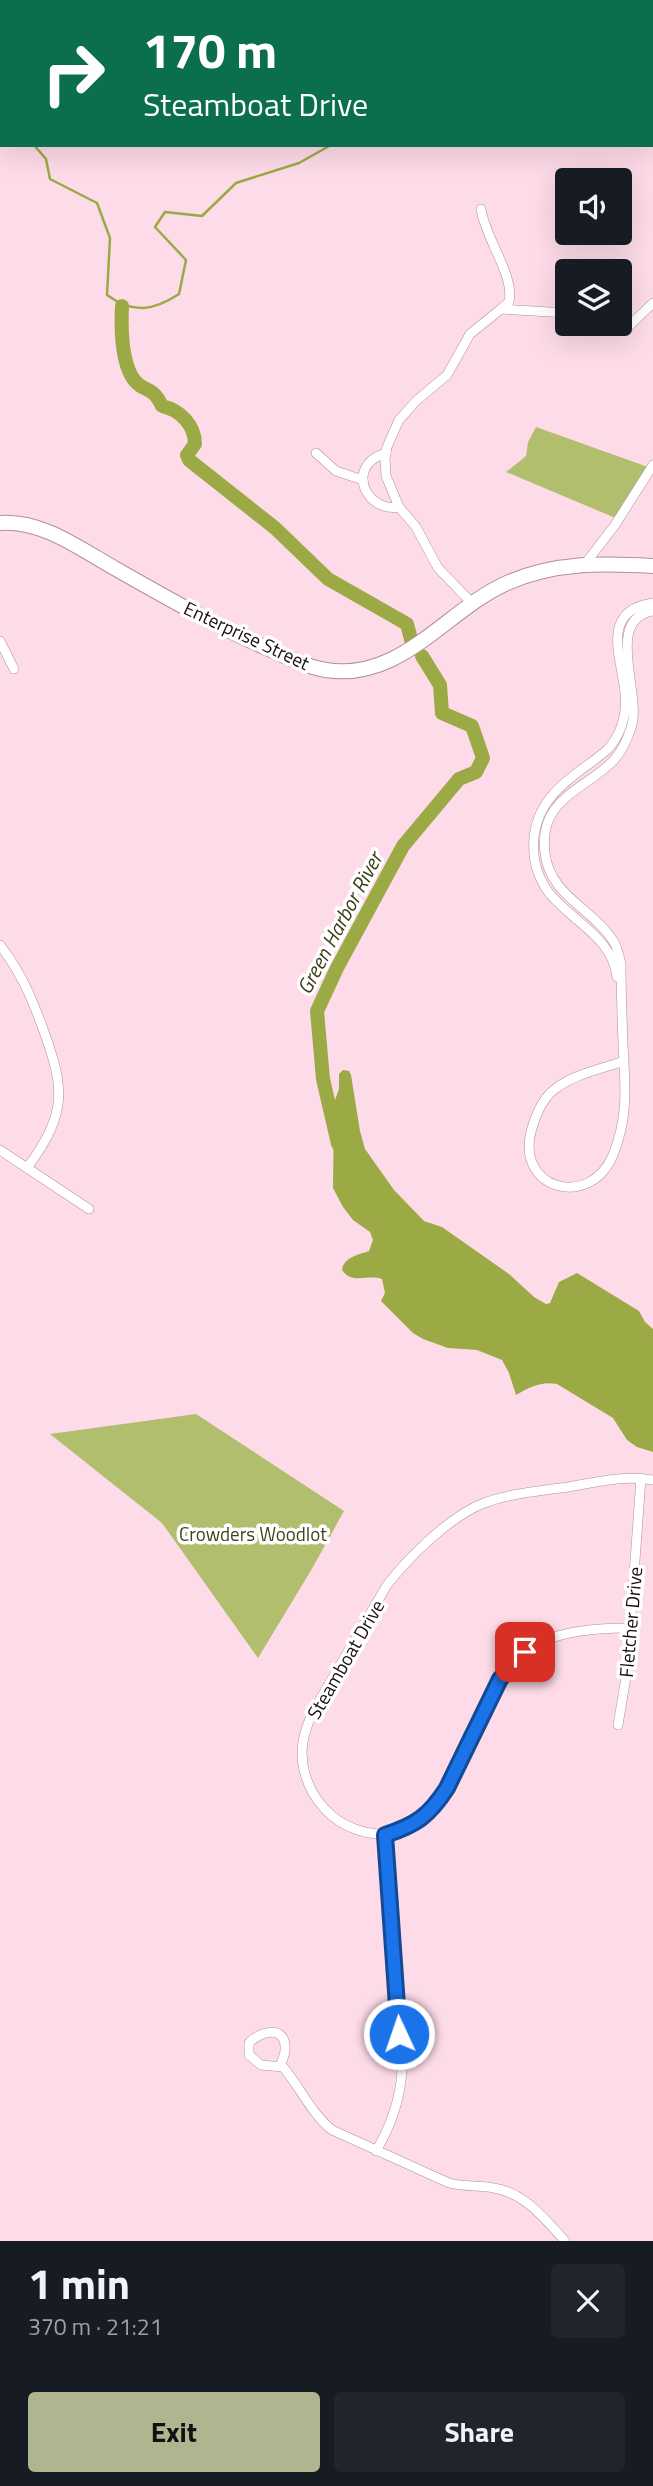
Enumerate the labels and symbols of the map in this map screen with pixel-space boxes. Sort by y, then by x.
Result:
street label: Enterprise Street [179,593,315,677]
water label: Green Harbor River [288,844,391,1000]
park label: Crowders Woodlot [179,1519,327,1548]
street label: Fletcher Drive [611,1565,649,1679]
street label: Steamboat Drive [299,1594,391,1724]
pin [495,1622,555,1682]
position arrow [362,1997,436,2071]

